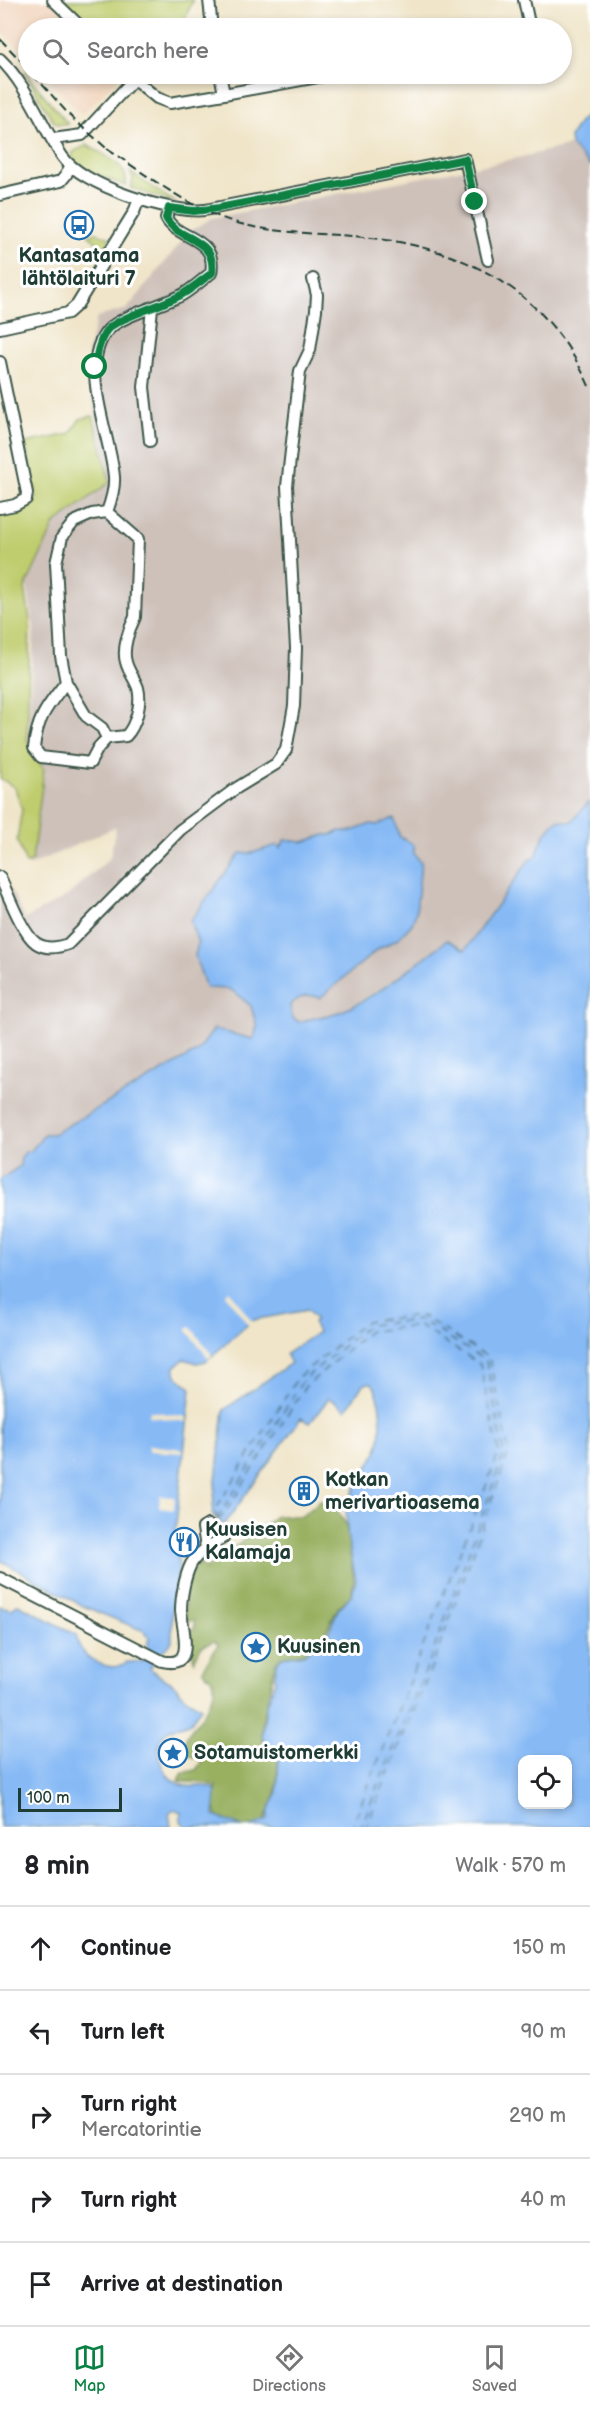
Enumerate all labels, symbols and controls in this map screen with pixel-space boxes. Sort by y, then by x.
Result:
search box [18,18,572,84]
icon: search [39,35,72,68]
text: Search here [87,38,209,65]
route end [461,188,487,214]
bus stop icon: Kantasatama lähtölaituri 7 [63,209,95,241]
place label: Kantasatama lähtölaituri 7 [19,244,139,291]
route start [81,353,107,379]
place label: Kotkan merivartioasema [325,1468,480,1515]
building icon: Kotkan merivartioasema [288,1475,320,1507]
place label: Kuusisen Kalamaja [205,1518,291,1565]
restaurant icon: Kuusisen Kalamaja [168,1526,200,1558]
place icon: Kuusinen [240,1631,272,1663]
place label: Kuusinen [277,1635,361,1659]
place icon: Sotamuistomerkki [157,1737,189,1769]
place label: Sotamuistomerkki [194,1741,359,1765]
map controls [518,1755,572,1809]
button: locate [518,1755,572,1809]
scale bar [18,1785,122,1812]
text: 100 m [27,1789,70,1808]
text: 8 min [24,1851,90,1882]
text: Walk · 570 m [455,1854,566,1878]
icon: ahead [24,1932,57,1965]
text: Continue [81,1935,171,1962]
text: 150 m [513,1936,566,1960]
icon: left [24,2016,57,2049]
text: Turn left [81,2019,165,2046]
text: 90 m [521,2020,566,2044]
text: Turn right [81,2091,177,2118]
icon: right [24,2100,57,2133]
text: 290 m [509,2104,566,2128]
text: Mercatorintie [81,2118,202,2142]
icon: right [24,2184,57,2217]
text: Turn right [81,2187,177,2214]
text: 40 m [520,2188,566,2212]
icon: arrive [24,2268,57,2301]
text: Arrive at destination [81,2271,283,2298]
tab: Map [73,2341,106,2396]
tab: Directions [252,2341,326,2396]
tab: Saved [472,2341,517,2396]

